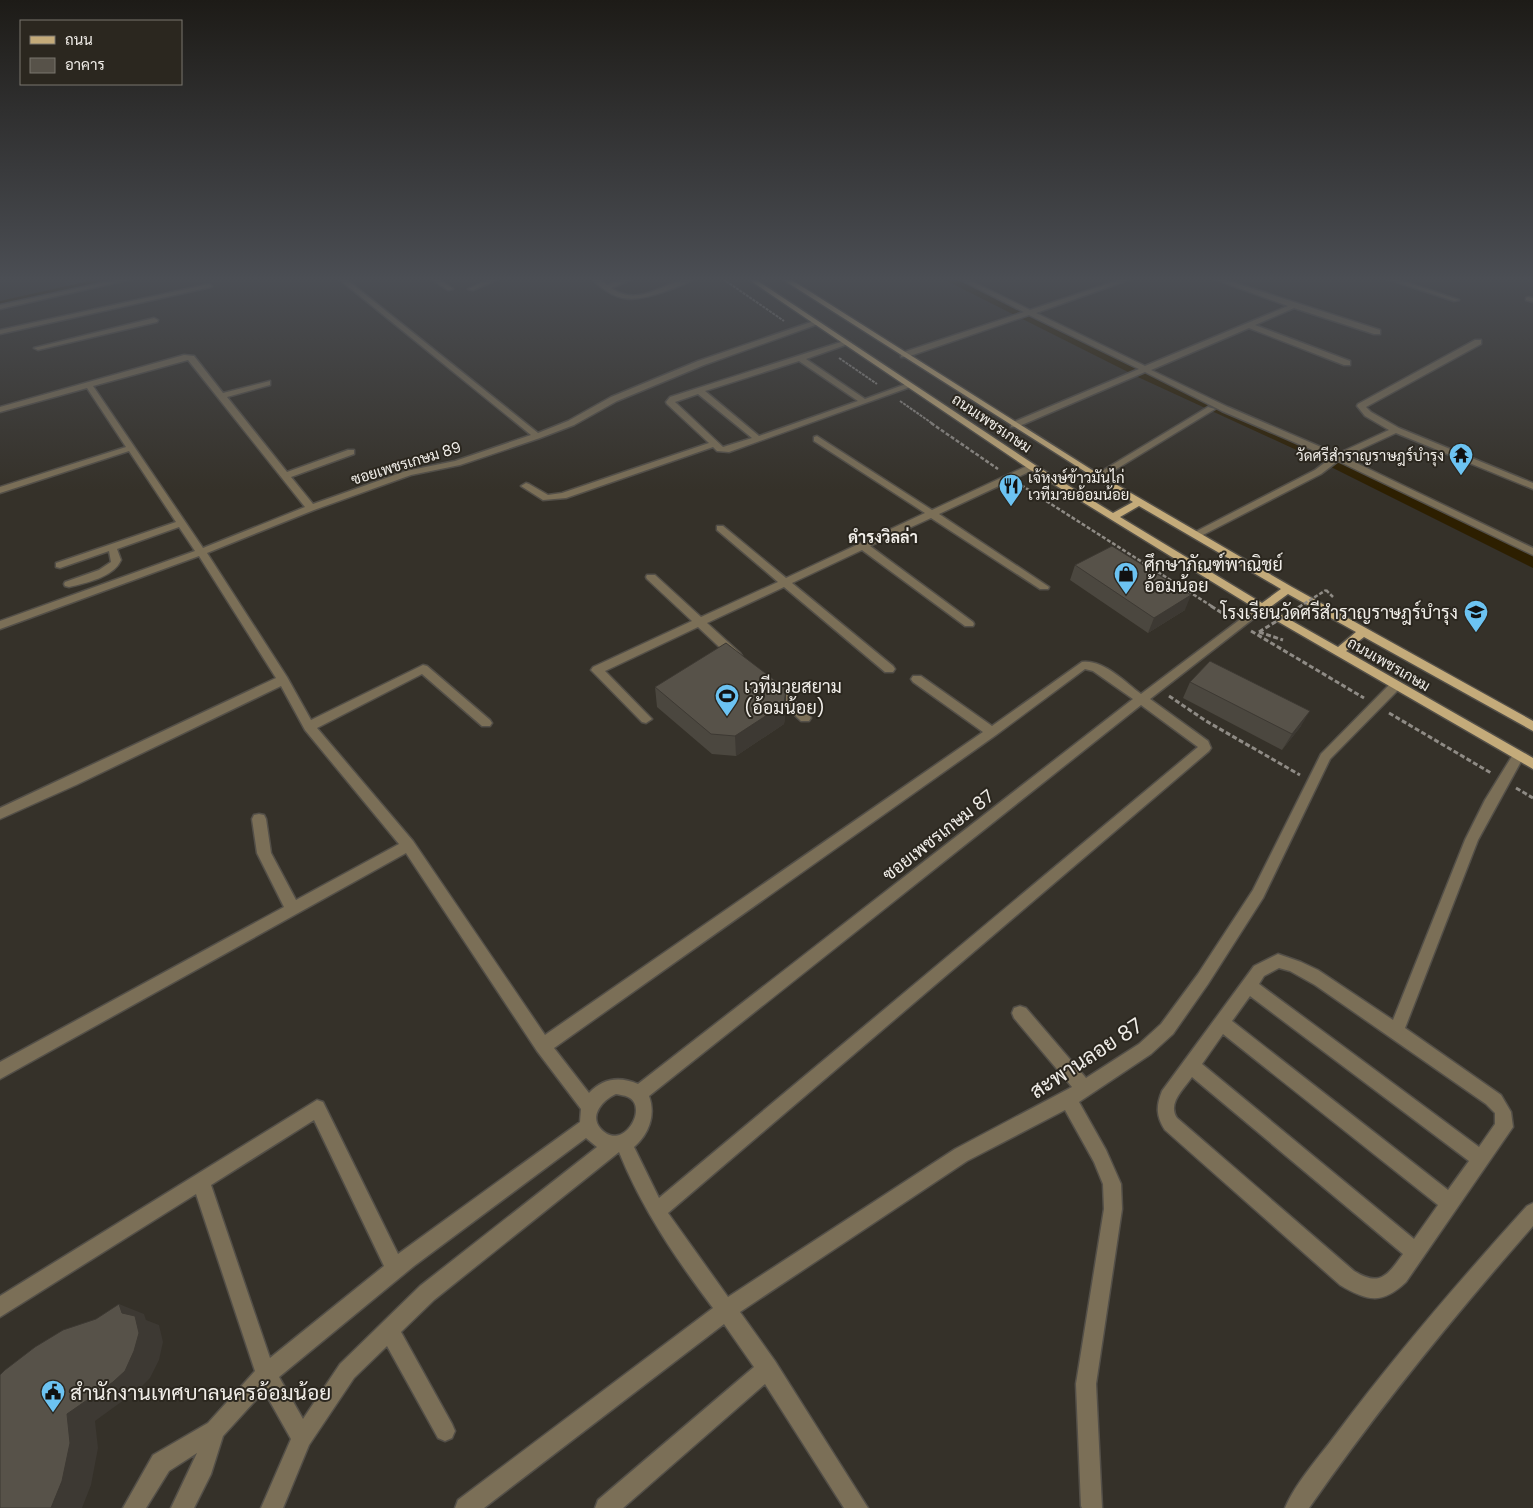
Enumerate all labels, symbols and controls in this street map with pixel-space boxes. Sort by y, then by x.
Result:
legend [20,20,182,85]
text: ถนน [65,29,93,50]
text: อาคาร [65,54,105,75]
street label: ถนนเพชรเกษม [948,388,1036,458]
street label: ซอยเพชรเกษม 89 [348,436,464,490]
temple icon: วัดศรีสําราญราษฎร์บํารุง [1448,442,1474,476]
place label: วัดศรีสําราญราษฎร์บํารุง [1296,445,1444,467]
place label: เจ้หงษ์ข้าวมันไก่ เวทีมวยอ้อมน้อย [1028,467,1129,505]
restaurant icon: เจ้หงษ์ข้าวมันไก่ เวทีมวยอ้อมน้อย [998,473,1024,507]
district label: ดำรงวิลล่า [848,526,918,549]
place label: ศึกษาภัณฑ์พาณิชย์ อ้อมน้อย [1144,552,1283,598]
shop icon: ศึกษาภัณฑ์พาณิชย์ อ้อมน้อย [1113,561,1139,595]
school or university icon: โรงเรียนวัดศรีสําราญราษฎร์บํารุง [1463,599,1489,633]
place label: โรงเรียนวัดศรีสําราญราษฎร์บํารุง [1220,600,1458,625]
street label: ถนนเพชรเกษม [1344,632,1434,696]
place label: เวทีมวยสยาม (อ้อมน้อย) [744,674,842,720]
sports icon: เวทีมวยสยาม (อ้อมน้อย) [714,683,740,717]
street label: ซอยเพชรเกษม 87 [877,783,999,886]
street label: สะพานลอย 87 [1024,1011,1148,1105]
place label: สำนักงานเทศบาลนครอ้อมน้อย [70,1378,331,1407]
public building icon: สำนักงานเทศบาลนครอ้อมน้อย [40,1379,66,1413]

